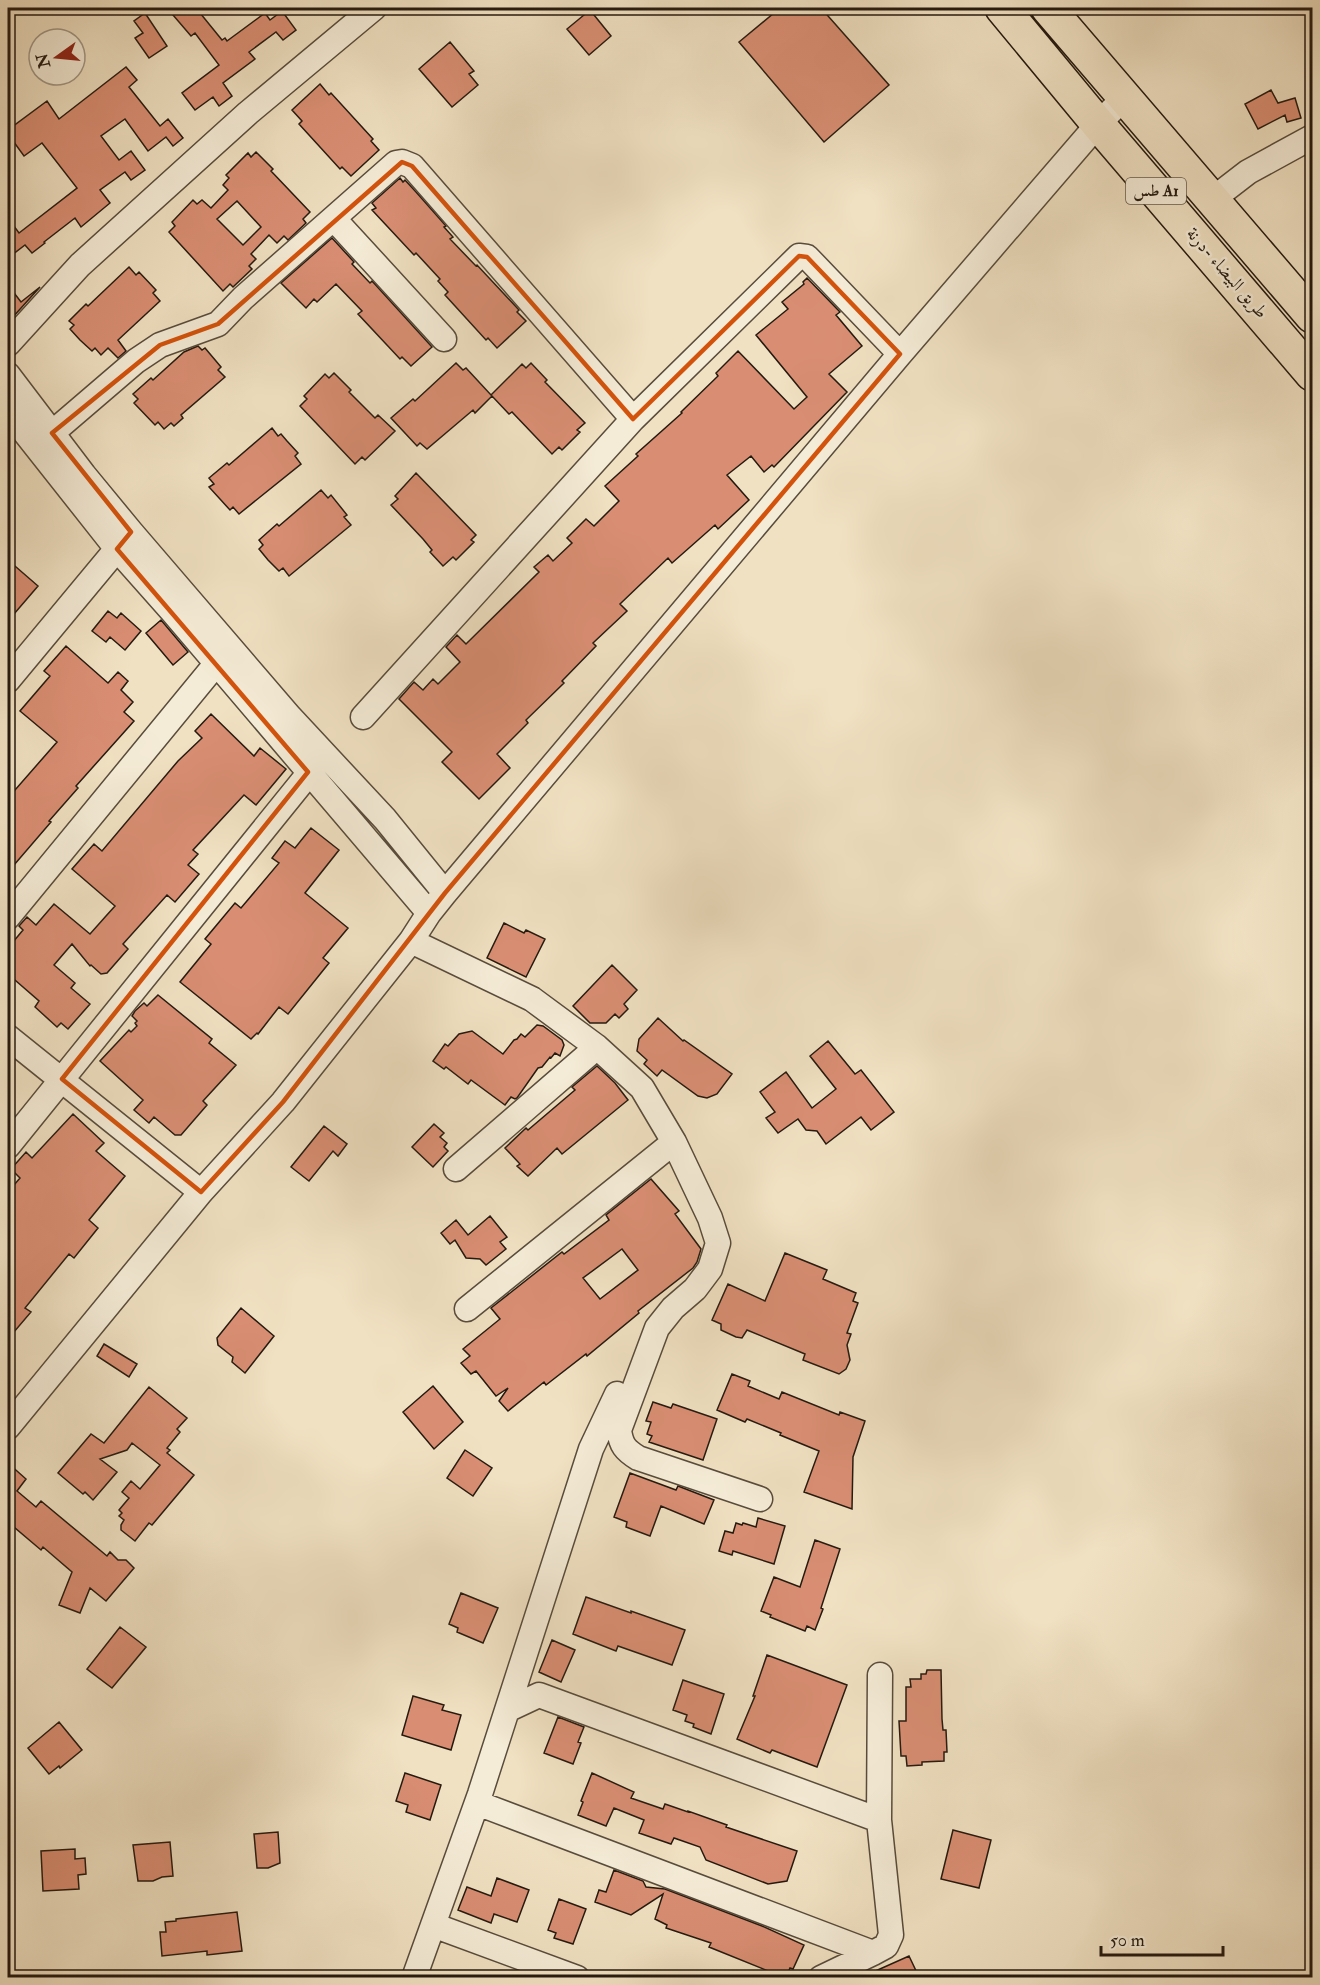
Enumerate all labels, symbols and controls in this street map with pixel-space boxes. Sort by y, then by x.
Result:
north arrow [27,27,87,87]
text: N [32,50,55,71]
road number: طس A1 [1126,178,1186,204]
street label: طريق البيضاء -درنة [1181,223,1273,323]
scale bar [1101,1919,1222,1957]
text: 50 m [1110,1929,1145,1952]

